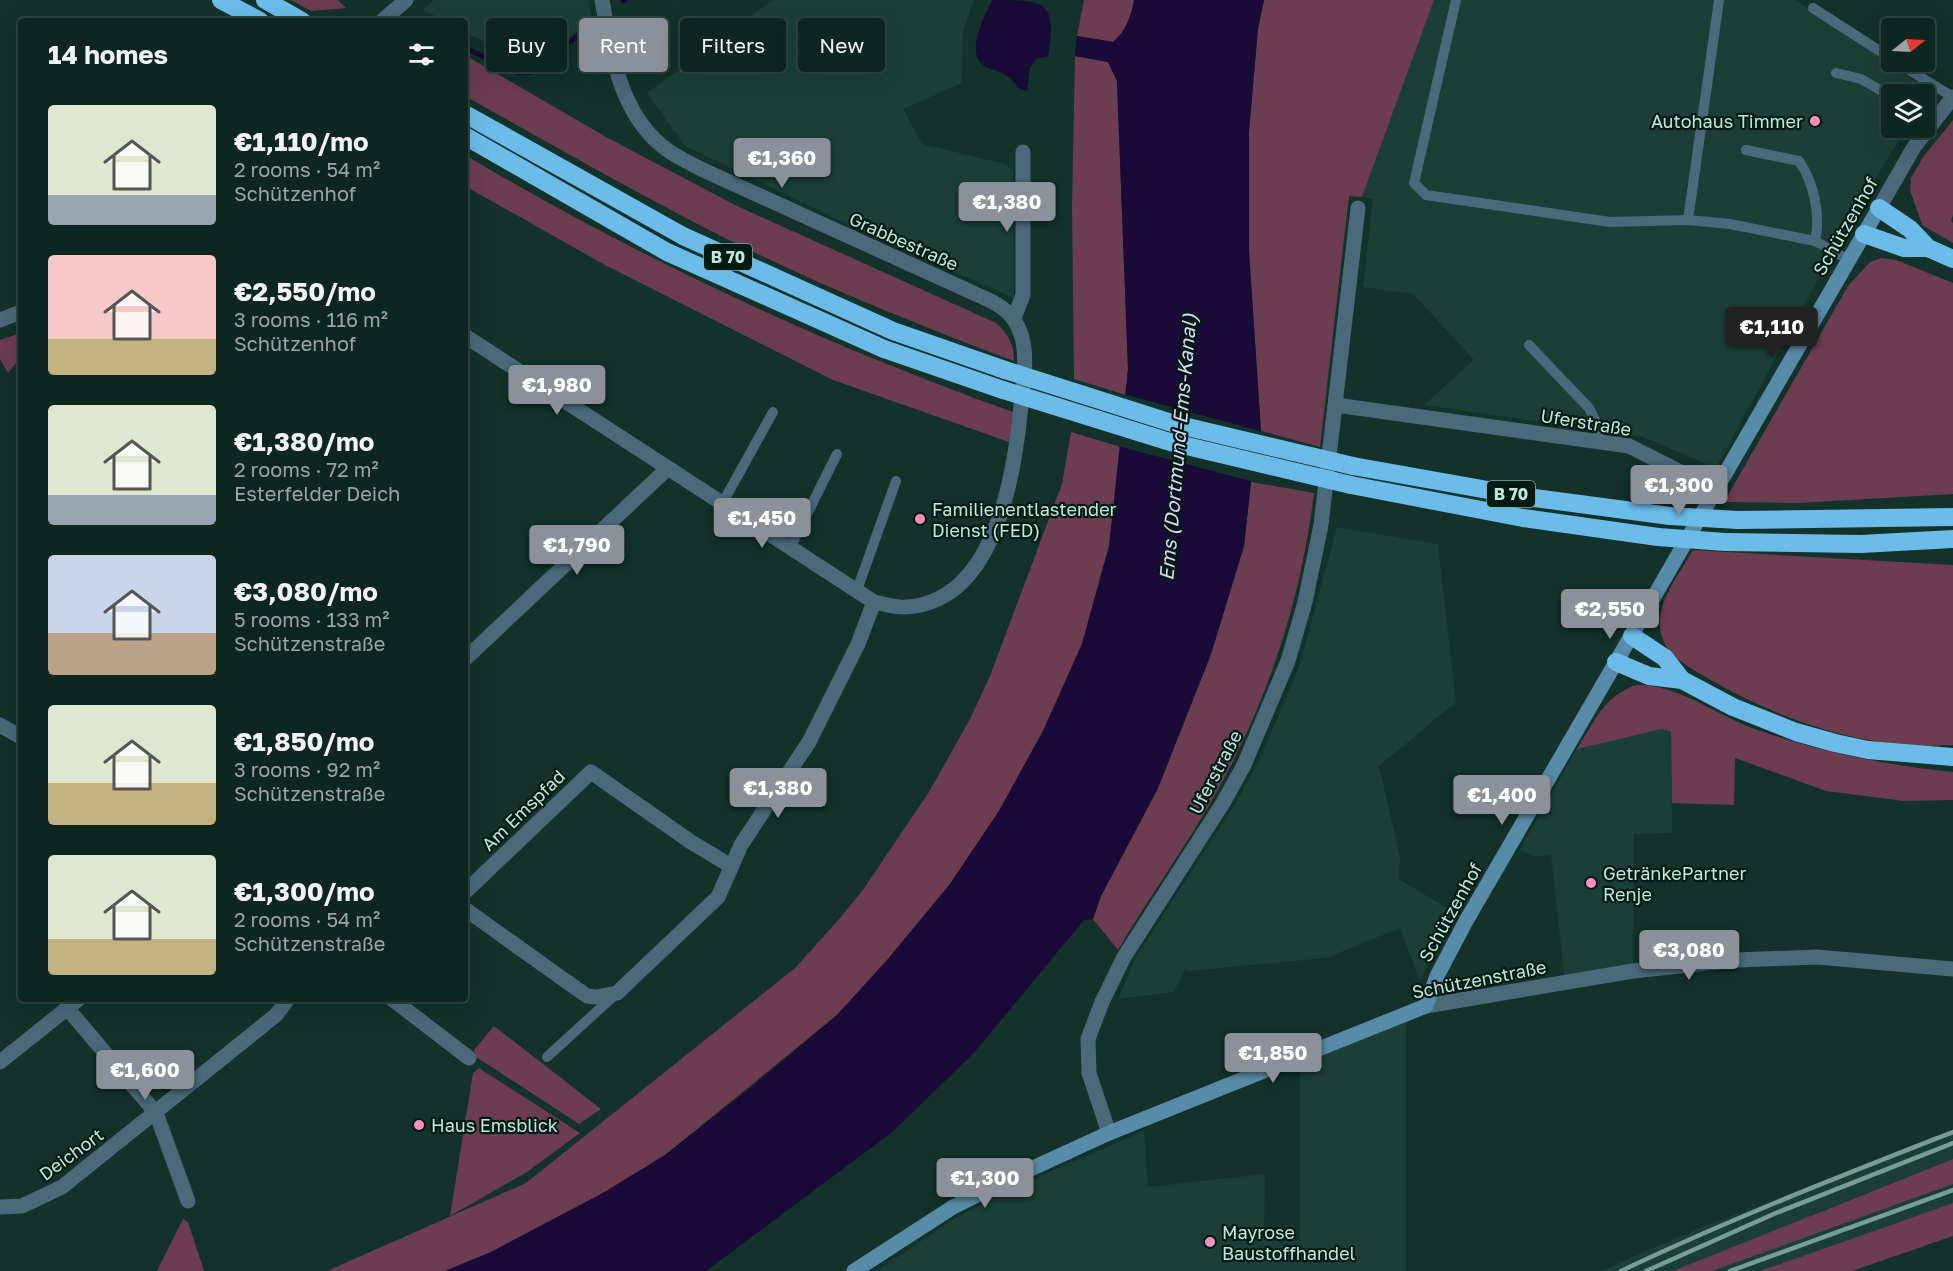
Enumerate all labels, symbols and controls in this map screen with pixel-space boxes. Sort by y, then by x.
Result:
chip: Buy [486,18,567,72]
chip: Rent [579,18,668,72]
chip: Filters [680,18,786,72]
chip: New [798,18,885,72]
north arrow [1881,18,1935,72]
map controls [1881,18,1935,138]
icon: filters [405,38,438,71]
text: 14 homes [48,39,168,70]
button: layers [1881,84,1935,138]
place label: Autohaus Timmer [1651,110,1803,132]
marker: Autohaus Timmer [1808,114,1822,128]
text: €1,110/mo [234,126,369,157]
icon: home [96,129,168,201]
pin: €1,360 [733,138,831,189]
text: €1,360 [748,145,816,169]
text: 2 rooms · 54 m² [234,157,380,181]
street label: Schützenhof [1808,173,1882,279]
text: Schützenhof [234,181,356,205]
pin: €1,380 [958,182,1056,233]
text: €1,380 [973,189,1041,213]
street label: Grabbestraße [846,207,962,275]
road number: B 70 [704,244,752,270]
text: €2,550/mo [234,276,376,307]
icon: home [96,279,168,351]
text: 3 rooms · 116 m² [234,307,388,331]
pin: €1,110 [1723,307,1821,358]
water label: Ems (Dortmund-Ems-Kanal) [1153,312,1201,581]
text: €1,110 [1740,314,1804,338]
text: Schützenhof [234,331,356,355]
pin: €1,980 [508,365,606,416]
text: €1,980 [522,372,592,396]
street label: Uferstraße [1539,404,1633,440]
text: €1,380/mo [234,426,374,457]
icon: home [96,429,168,501]
text: 2 rooms · 72 m² [234,457,379,481]
pin: €1,300 [1630,465,1728,516]
text: €1,300 [1645,472,1714,496]
text: Esterfelder Deich [234,481,400,505]
road number: B 70 [1487,481,1535,507]
pin: €1,450 [713,498,811,549]
place label: Familienentlastender Dienst (FED) [932,498,1117,541]
text: €1,450 [728,505,796,529]
marker: Familienentlastender Dienst (FED) [913,512,927,526]
pin: €1,790 [528,525,626,576]
text: €1,790 [543,532,611,556]
text: €3,080/mo [234,576,378,607]
icon: home [96,579,168,651]
pin: €2,550 [1561,589,1659,640]
text: €2,550 [1575,596,1645,620]
text: 5 rooms · 133 m² [234,607,390,631]
text: Schützenstraße [234,631,385,655]
text: €1,850/mo [234,726,374,757]
street label: Uferstraße [1184,726,1246,818]
icon: home [96,729,168,801]
text: 3 rooms · 92 m² [234,757,380,781]
street label: Am Emspfad [477,765,569,855]
pin: €1,380 [729,768,827,819]
text: €1,380 [744,775,812,799]
pin: €1,400 [1453,775,1551,826]
text: Schützenstraße [234,781,385,805]
text: €1,400 [1467,782,1537,806]
street label: Schützenhof [1414,858,1486,965]
place label: GetränkePartner Renje [1603,862,1747,905]
text: €1,300/mo [234,876,375,907]
marker: GetränkePartner Renje [1584,876,1598,890]
icon: home [96,879,168,951]
text: 2 rooms · 54 m² [234,907,380,931]
pin: €3,080 [1640,930,1738,981]
text: Schützenstraße [234,931,385,955]
text: €3,080 [1653,937,1725,961]
street label: Schützenstraße [1410,955,1548,1003]
pin: €1,850 [1224,1033,1322,1084]
text: €1,850 [1239,1040,1307,1064]
pin: €1,600 [96,1050,194,1101]
text: €1,600 [110,1057,180,1081]
place label: Haus Emsblick [431,1114,558,1136]
marker: Haus Emsblick [412,1118,426,1132]
street label: Deichort [35,1123,107,1185]
pin: €1,300 [936,1158,1034,1209]
text: €1,300 [951,1165,1020,1189]
place label: Mayrose Baustoffhandel [1222,1221,1356,1264]
marker: Mayrose Baustoffhandel [1203,1235,1217,1249]

